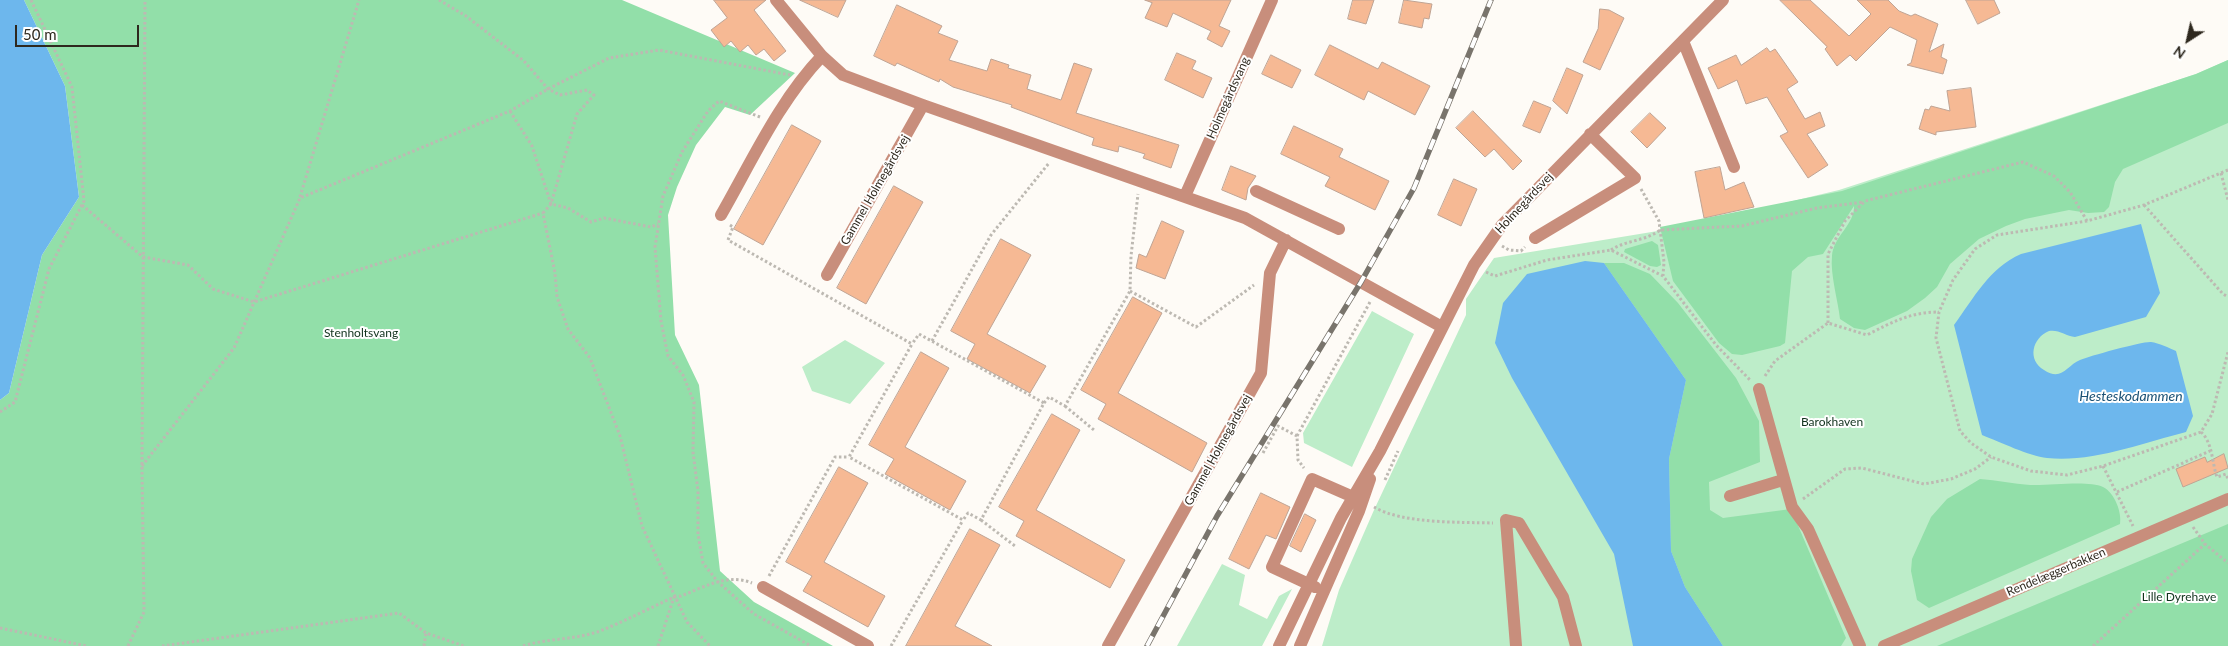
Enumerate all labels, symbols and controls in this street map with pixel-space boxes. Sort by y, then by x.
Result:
scale bar [18,15,141,47]
north arrow [2163,15,2213,65]
text: 50 m [23,25,57,43]
text: N [2170,43,2188,63]
street label: Holmegårdsvang [1204,55,1252,141]
street label: Gammel Holmegårdsvej [838,132,912,248]
street label: Holmegårdsvej [1492,169,1556,237]
park label: Stenholtsvang [324,326,398,340]
water label: Hesteskodammen [2079,388,2183,404]
street label: Gammel Holmegårdsvej [1181,392,1255,508]
park label: Barokhaven [1801,415,1863,429]
street label: Rendelæggerbakken [2004,545,2108,599]
park label: Lille Dyrehave [2142,590,2216,604]

